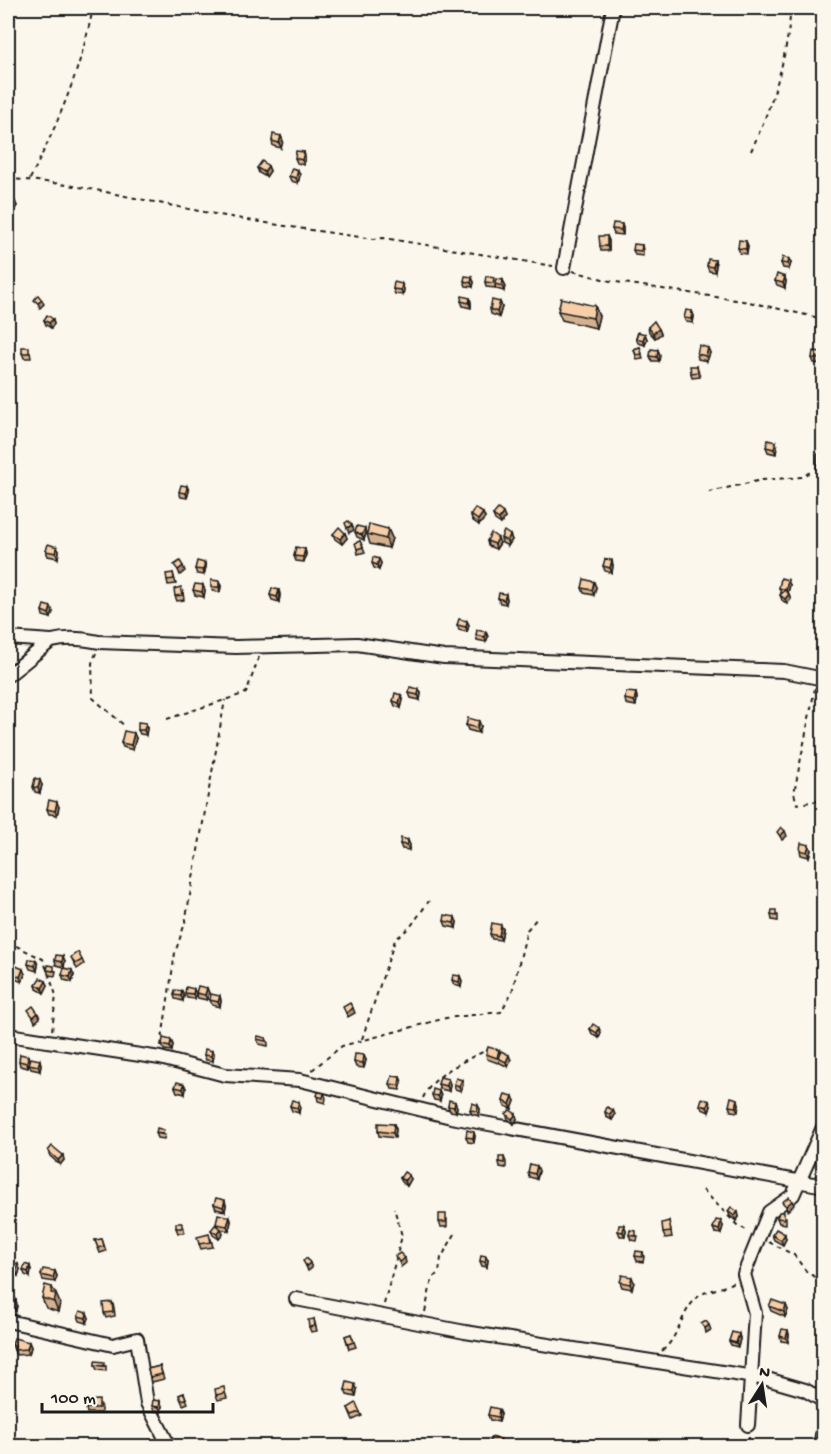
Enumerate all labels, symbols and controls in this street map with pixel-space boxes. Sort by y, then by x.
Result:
north arrow [732,1355,792,1415]
text: N [757,1363,772,1384]
scale bar [42,1376,213,1414]
text: 100 m [50,1389,96,1410]

